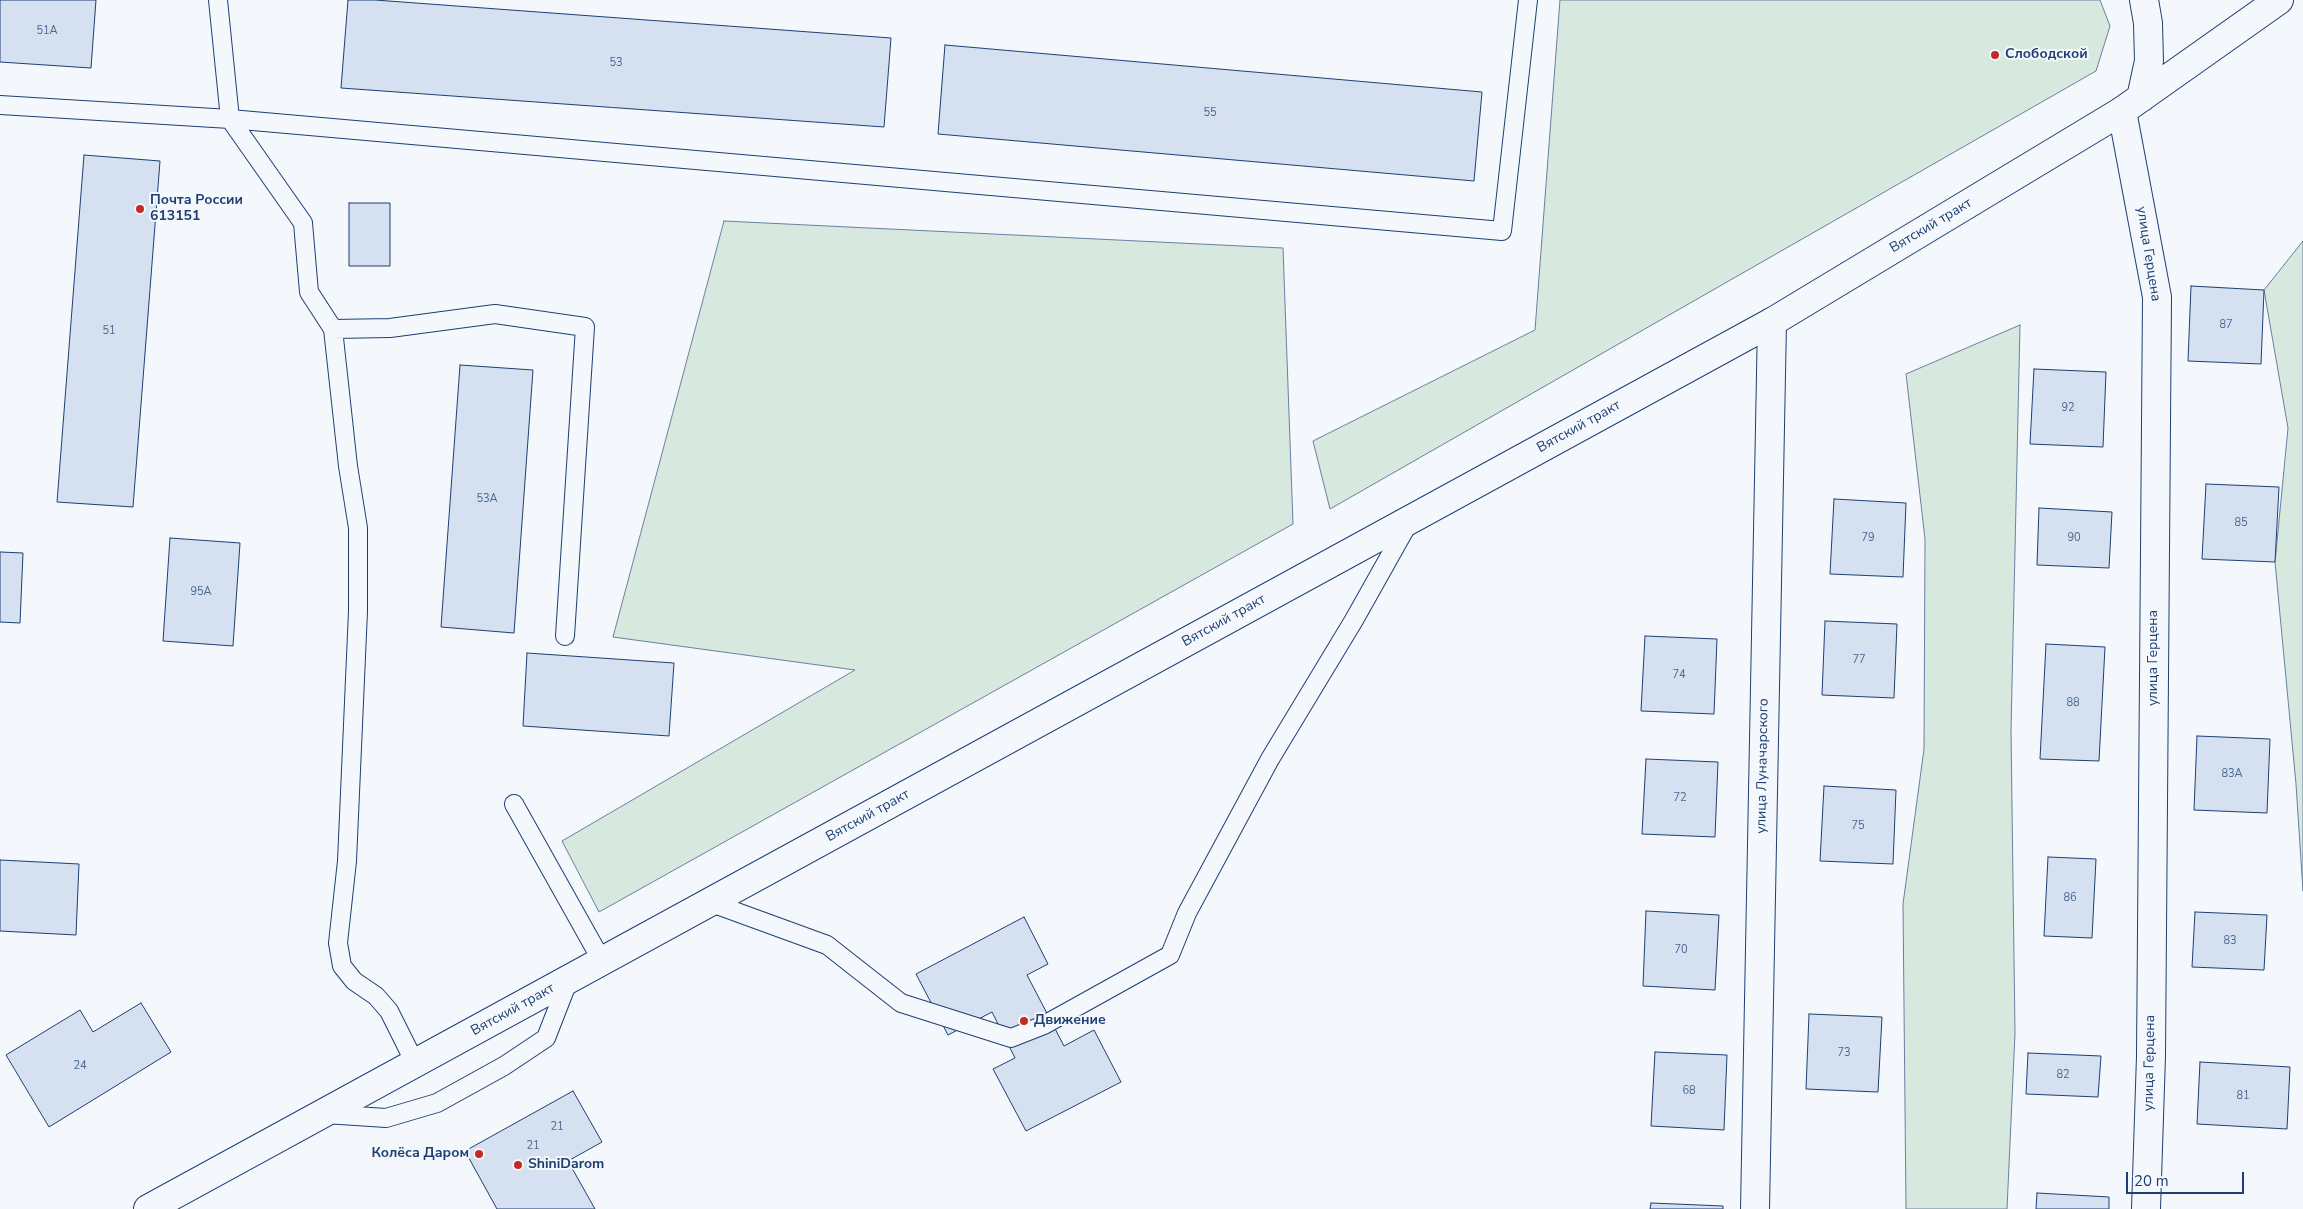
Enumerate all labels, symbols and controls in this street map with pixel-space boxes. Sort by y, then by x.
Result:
house number: 51А [36,24,58,38]
place label: Слободской [2005,47,2088,63]
marker: Слободской [1989,49,2001,61]
house number: 53 [609,56,623,70]
house number: 55 [1203,106,1217,120]
place label: Почта России 613151 [150,193,243,226]
street label: Вятский тракт [1887,195,1975,257]
marker: Почта России 613151 [134,203,146,215]
street label: улица Герцена [2132,205,2164,303]
house number: 87 [2219,318,2233,332]
house number: 51 [102,324,116,338]
street label: Вятский тракт [1534,397,1624,457]
house number: 92 [2061,401,2075,415]
house number: 53А [476,492,498,506]
house number: 85 [2234,516,2248,530]
house number: 79 [1861,531,1875,545]
house number: 90 [2067,531,2081,545]
house number: 95А [190,585,212,599]
street label: Вятский тракт [1179,591,1269,651]
street label: улица Герцена [2146,610,2162,706]
house number: 77 [1852,653,1866,667]
house number: 74 [1672,668,1686,682]
house number: 88 [2066,696,2080,710]
street label: улица Луначарского [1753,698,1773,834]
house number: 83А [2221,767,2243,781]
street label: Вятский тракт [823,786,913,846]
house number: 72 [1673,791,1687,805]
house number: 75 [1851,819,1865,833]
house number: 86 [2063,891,2077,905]
house number: 83 [2223,934,2237,948]
house number: 70 [1674,943,1688,957]
street label: Вятский тракт [468,980,558,1040]
place label: Движение [1034,1013,1106,1029]
marker: Движение [1018,1015,1030,1027]
street label: улица Герцена [2141,1015,2159,1111]
house number: 73 [1837,1046,1851,1060]
house number: 24 [73,1059,87,1073]
house number: 82 [2056,1068,2070,1082]
house number: 68 [1682,1084,1696,1098]
house number: 81 [2236,1089,2250,1103]
house number: 21 [550,1120,564,1134]
house number: 21 [526,1139,540,1153]
place label: Колёса Даром [371,1146,469,1162]
marker: Колёса Даром [473,1148,485,1160]
place label: ShiniDarom [528,1157,604,1173]
marker: ShiniDarom [512,1159,524,1171]
scale bar [2128,1162,2246,1194]
text: 20 m [2134,1171,2169,1191]

